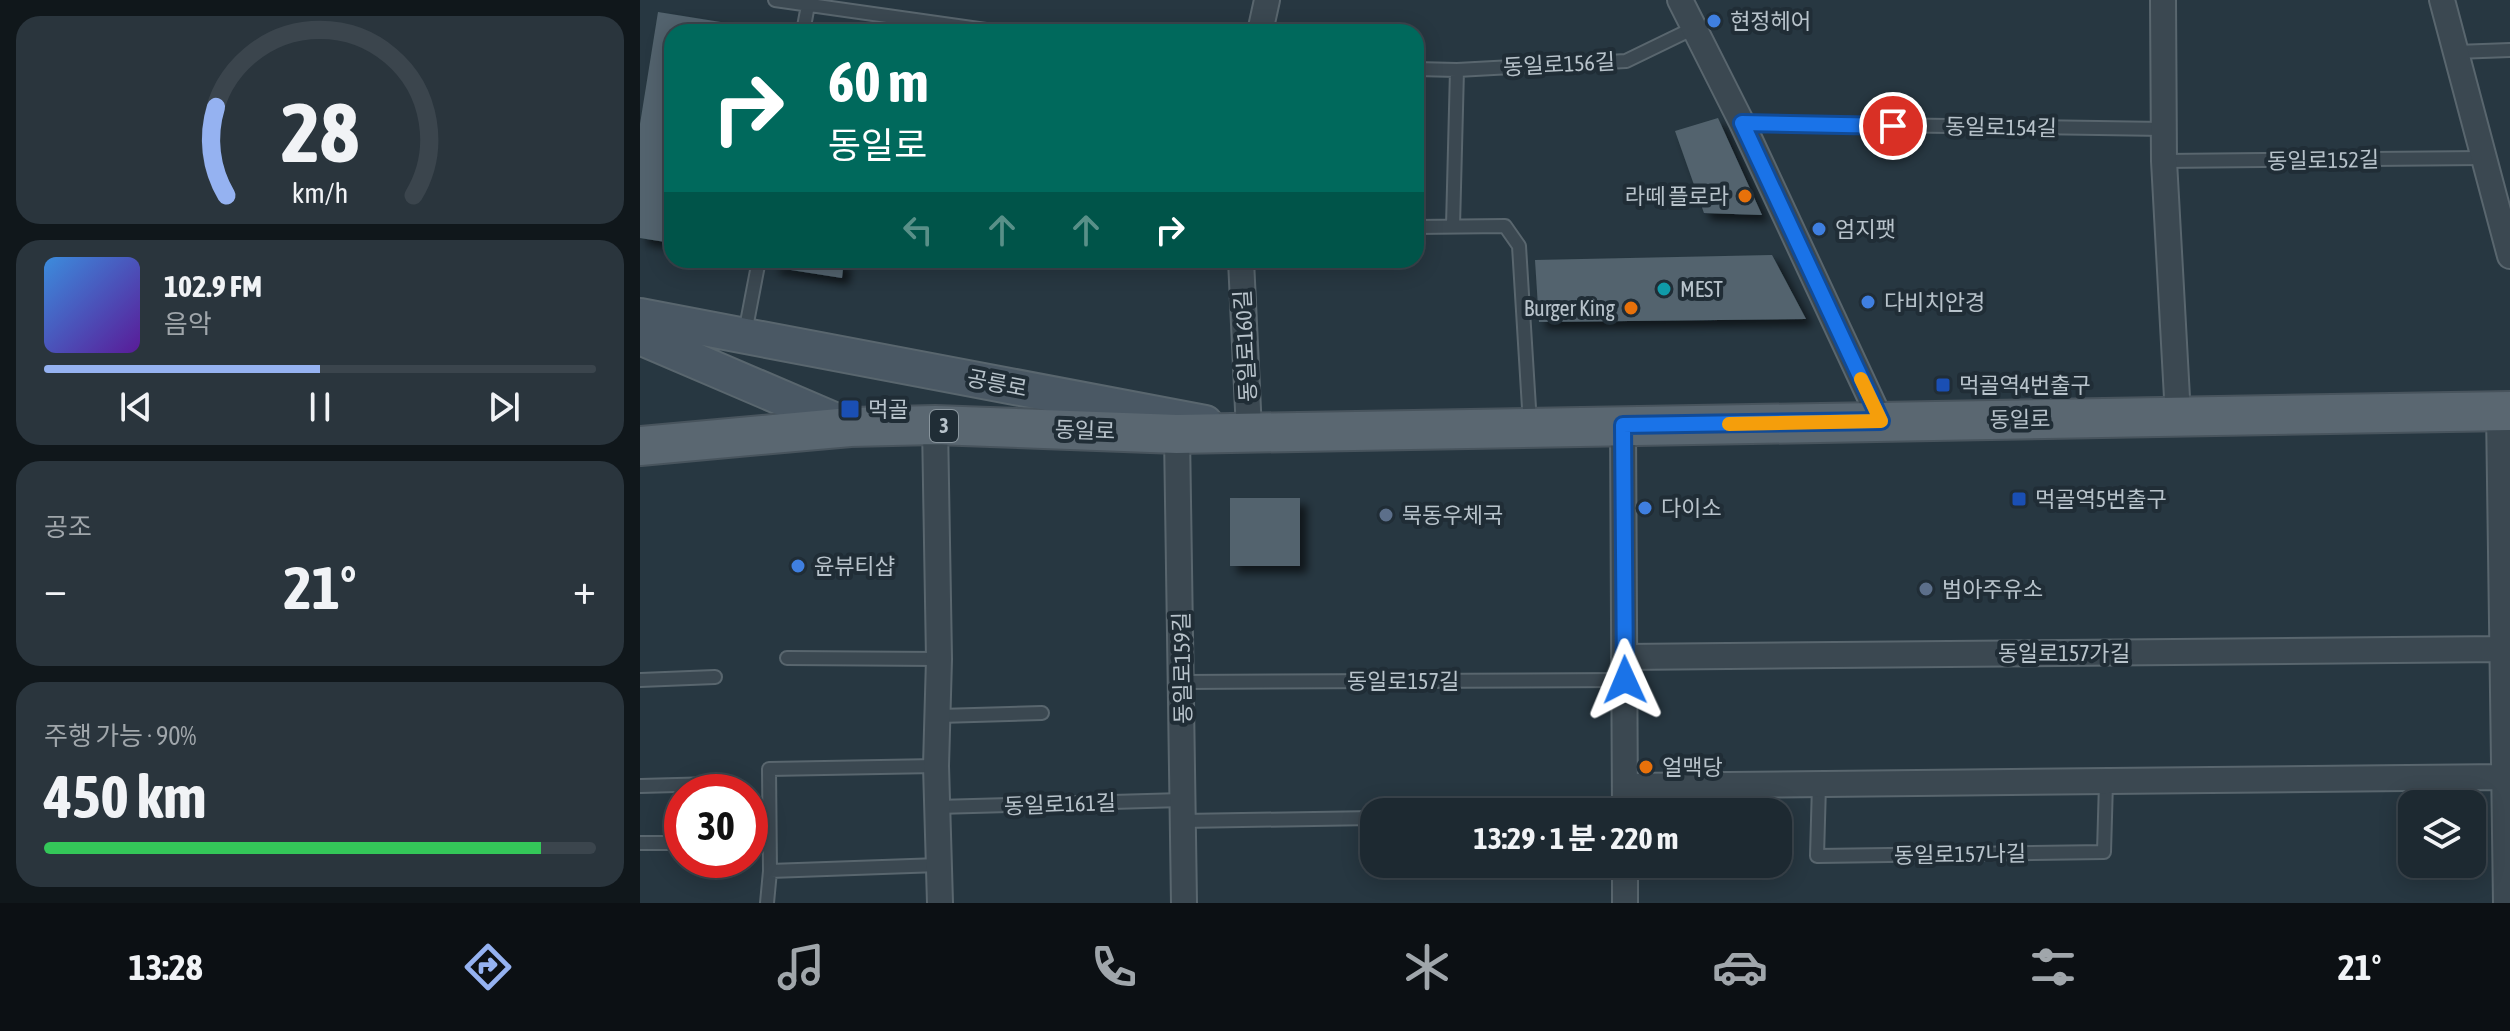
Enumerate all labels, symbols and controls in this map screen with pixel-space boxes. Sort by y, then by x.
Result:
place label: 현정헤어 [1730,8,1811,34]
marker: 현정헤어 [1705,12,1723,30]
street label: 동일로156길 [1502,48,1616,80]
text: 60 m [828,50,929,114]
icon: right [696,56,800,160]
text: 28 [281,84,359,180]
pin [1859,92,1927,160]
icon: arrive [1871,104,1915,148]
street label: 동일로154길 [1945,113,2057,141]
text: 동일로 [828,124,927,166]
street label: 동일로152길 [2267,146,2379,174]
text: km/h [292,176,348,209]
place label: 라떼 플로라 [1625,183,1729,209]
marker: 라떼 플로라 [1736,187,1754,205]
icon: left [896,208,940,252]
icon: ahead [980,208,1024,252]
icon: ahead [1064,208,1108,252]
icon: right [1148,208,1192,252]
place label: 엄지팻 [1835,216,1896,242]
marker: 엄지팻 [1810,220,1828,238]
text: 102.9 FM [164,269,262,303]
place label: MEST [1680,276,1723,302]
marker: MEST [1655,280,1673,298]
street label: 동일로160길 [1229,289,1261,403]
place label: 다비치안경 [1884,289,1985,315]
marker: 다비치안경 [1859,293,1877,311]
place label: Burger King [1524,295,1616,321]
marker: Burger King [1622,299,1640,317]
text: 음악 [164,309,212,339]
street label: 공릉로 [965,364,1029,402]
place label: 먹골역4번출구 [1959,372,2091,398]
marker: 먹골역4번출구 [1934,376,1952,394]
icon: previous [114,385,158,429]
icon: pause [298,385,342,429]
icon: next [482,385,526,429]
place label: 먹골 [868,396,908,422]
marker: 먹골 [839,398,861,420]
street label: 동일로 [1989,405,2051,433]
road number: 3 [930,410,958,442]
street label: 동일로 [1054,416,1116,444]
place label: 먹골역5번출구 [2035,486,2167,512]
marker: 먹골역5번출구 [2010,490,2028,508]
place label: 다이소 [1661,495,1722,521]
marker: 다이소 [1636,499,1654,517]
place label: 묵동우체국 [1402,502,1503,528]
marker: 묵동우체국 [1377,506,1395,524]
text: 공조 [44,512,92,542]
text: 21° [284,553,356,622]
place label: 윤뷰티샵 [814,553,895,579]
marker: 윤뷰티샵 [789,557,807,575]
text: − [44,563,67,613]
text: + [573,563,596,613]
place label: 범아주유소 [1942,576,2043,602]
marker: 범아주유소 [1917,580,1935,598]
street label: 동일로159길 [1168,612,1196,724]
position arrow [1583,638,1667,722]
street label: 동일로157가길 [1998,640,2130,666]
street label: 동일로157길 [1347,668,1459,694]
text: 주행 가능 · 90% [44,721,197,751]
place label: 얼맥당 [1662,754,1723,780]
marker: 얼맥당 [1637,758,1655,776]
text: 450 km [44,762,206,831]
speed limit sign: 30 [664,774,768,878]
street label: 동일로161길 [1004,789,1116,819]
map controls [2398,790,2486,878]
button: layers [2398,790,2486,878]
text: 13:29 · 1 분 · 220 m [1474,821,1678,855]
street label: 동일로157나길 [1894,840,2026,868]
icon: directions [460,939,516,995]
icon: music [773,939,829,995]
icon: phone [1086,939,1142,995]
icon: climate [1399,939,1455,995]
icon: car [1712,939,1768,995]
icon: filters [2025,939,2081,995]
text: 13:28 [129,946,203,988]
text: 21° [2338,946,2381,988]

